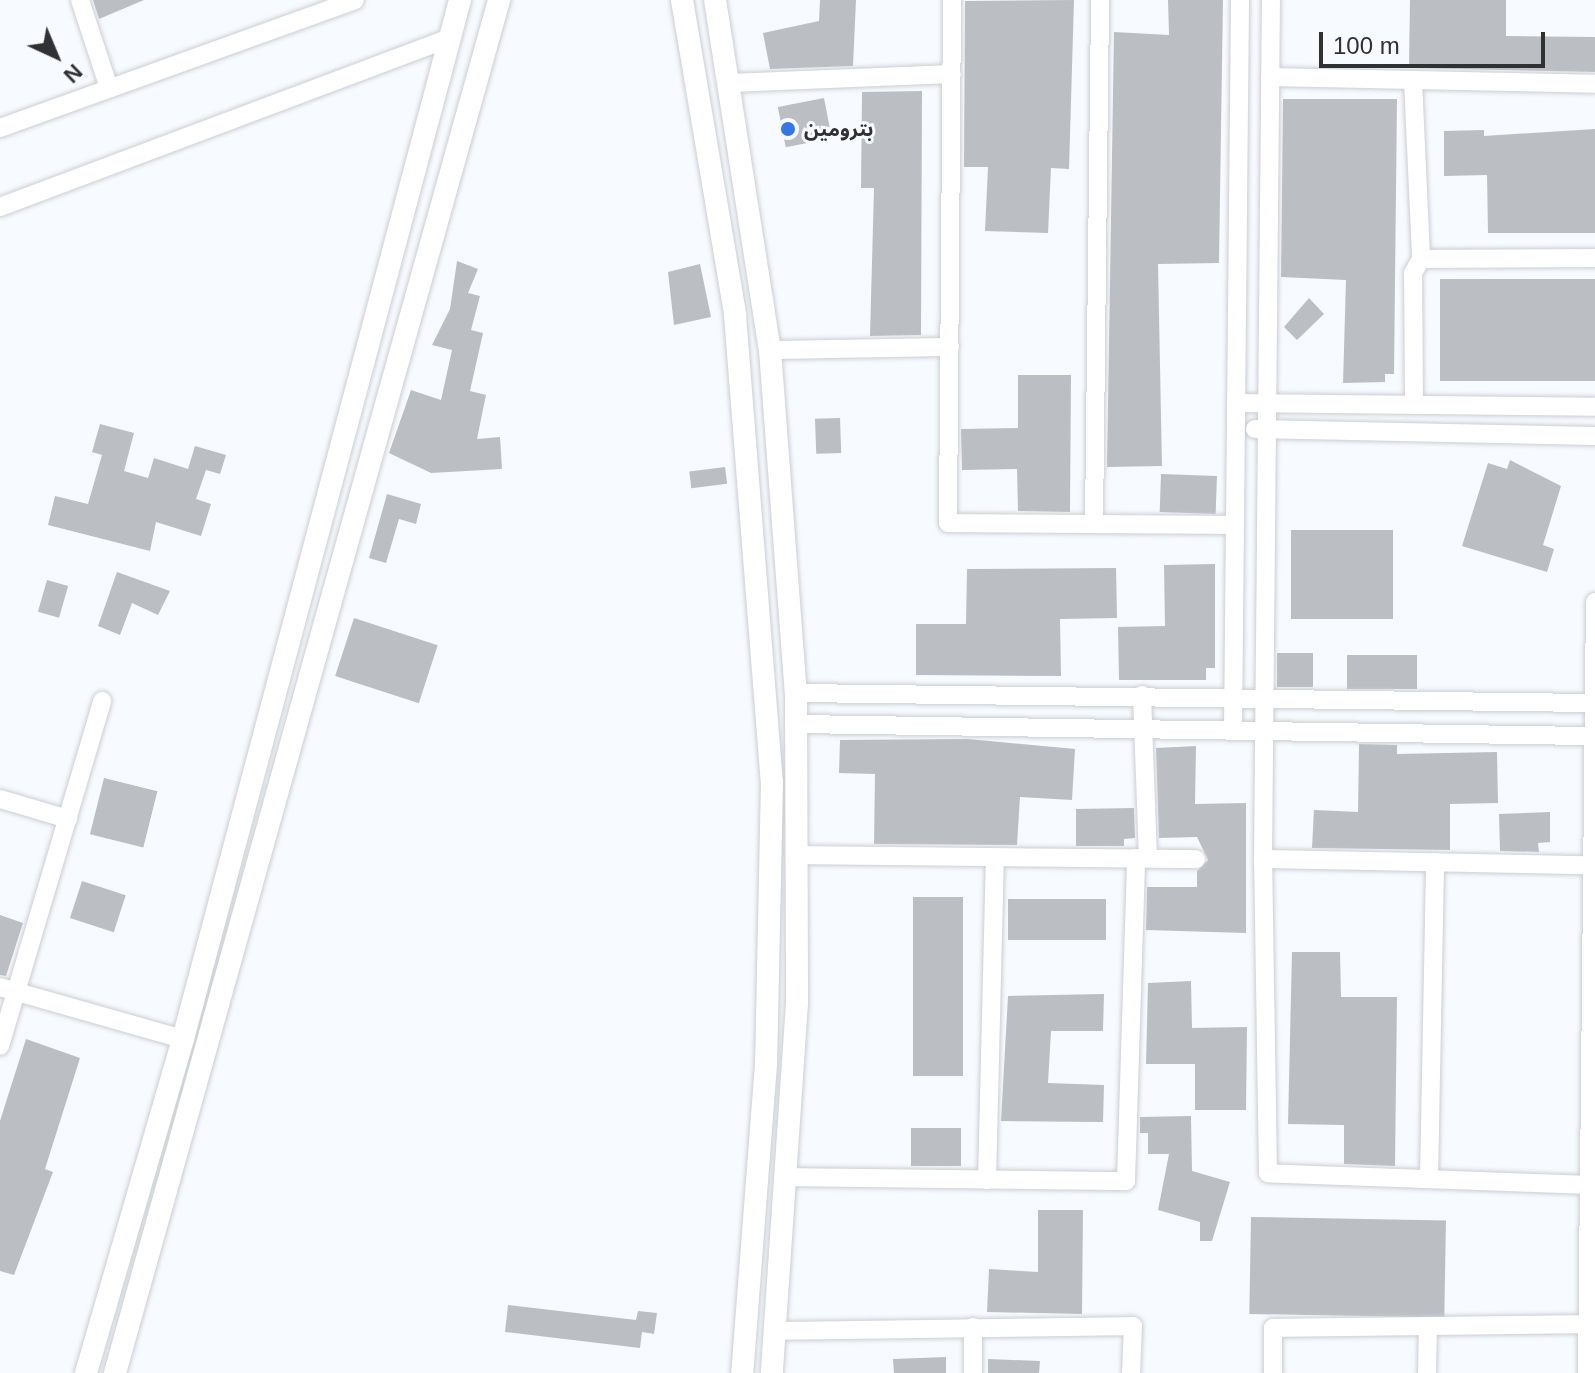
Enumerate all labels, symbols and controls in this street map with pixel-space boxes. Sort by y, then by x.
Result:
north arrow [16,16,96,96]
scale bar [1323,16,1549,66]
text: 100 m [1333,32,1400,59]
text: N [59,59,87,88]
place label: بترومين [804,117,873,141]
marker: بترومين [779,120,797,138]

